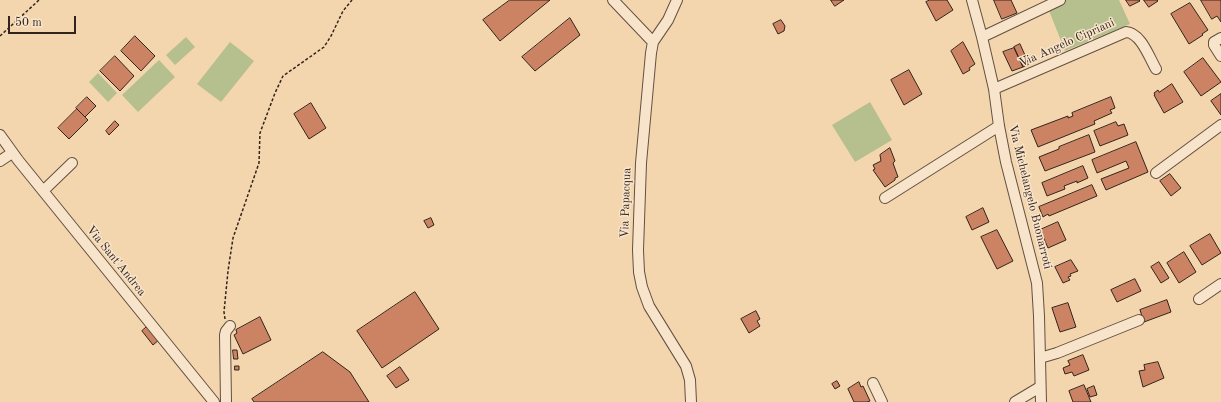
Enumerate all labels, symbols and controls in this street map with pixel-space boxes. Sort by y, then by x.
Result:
scale bar [10,8,78,34]
street label: Via Angelo Cipriani [1017,16,1117,70]
text: 50 m [15,17,42,29]
street label: Via Michelangelo Buonarroti [1005,123,1055,271]
street label: Via Papacqua [618,167,634,239]
street label: Via Sant'Andrea [83,223,149,299]

